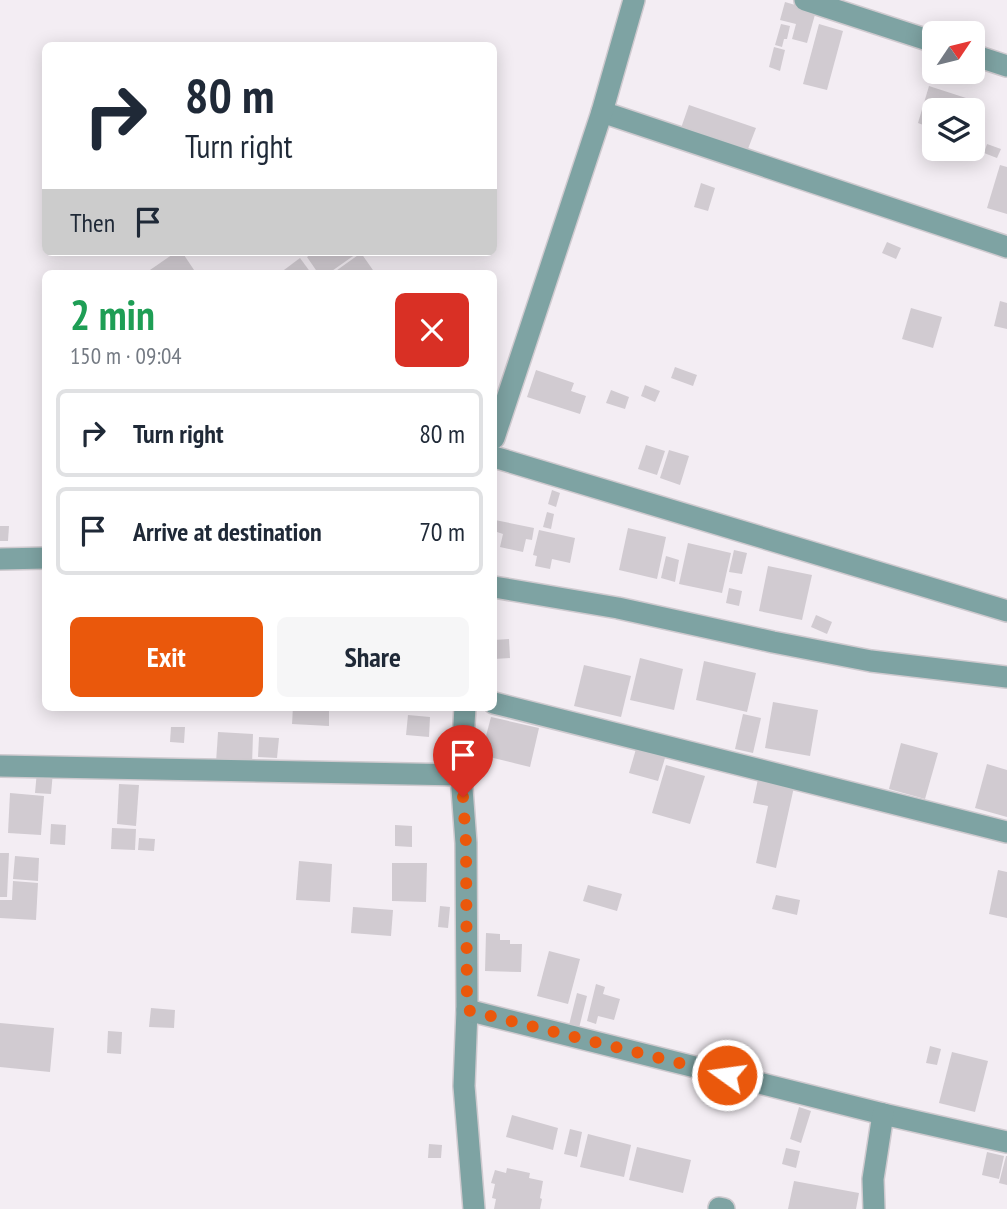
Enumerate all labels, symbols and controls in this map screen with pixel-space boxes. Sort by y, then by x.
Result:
north arrow [922,21,985,84]
map controls [922,21,985,161]
text: 80 m [185,63,274,127]
icon: right [70,70,161,161]
button: layers [922,98,985,161]
text: Turn right [185,125,293,167]
icon: arrive [129,203,167,241]
text: Then [70,206,115,239]
text: 2 min [70,287,155,342]
button: close [395,293,469,367]
text: 150 m · 09:04 [70,341,182,370]
icon: right [74,414,112,452]
text: Turn right [133,417,224,450]
text: 80 m [419,417,465,450]
icon: arrive [74,512,112,550]
text: Arrive at destination [133,515,322,548]
text: 70 m [419,515,465,548]
button: Exit [70,617,263,697]
button: Share [277,617,469,697]
pin [433,725,493,797]
icon: arrive [444,736,482,774]
position arrow [690,1038,764,1112]

